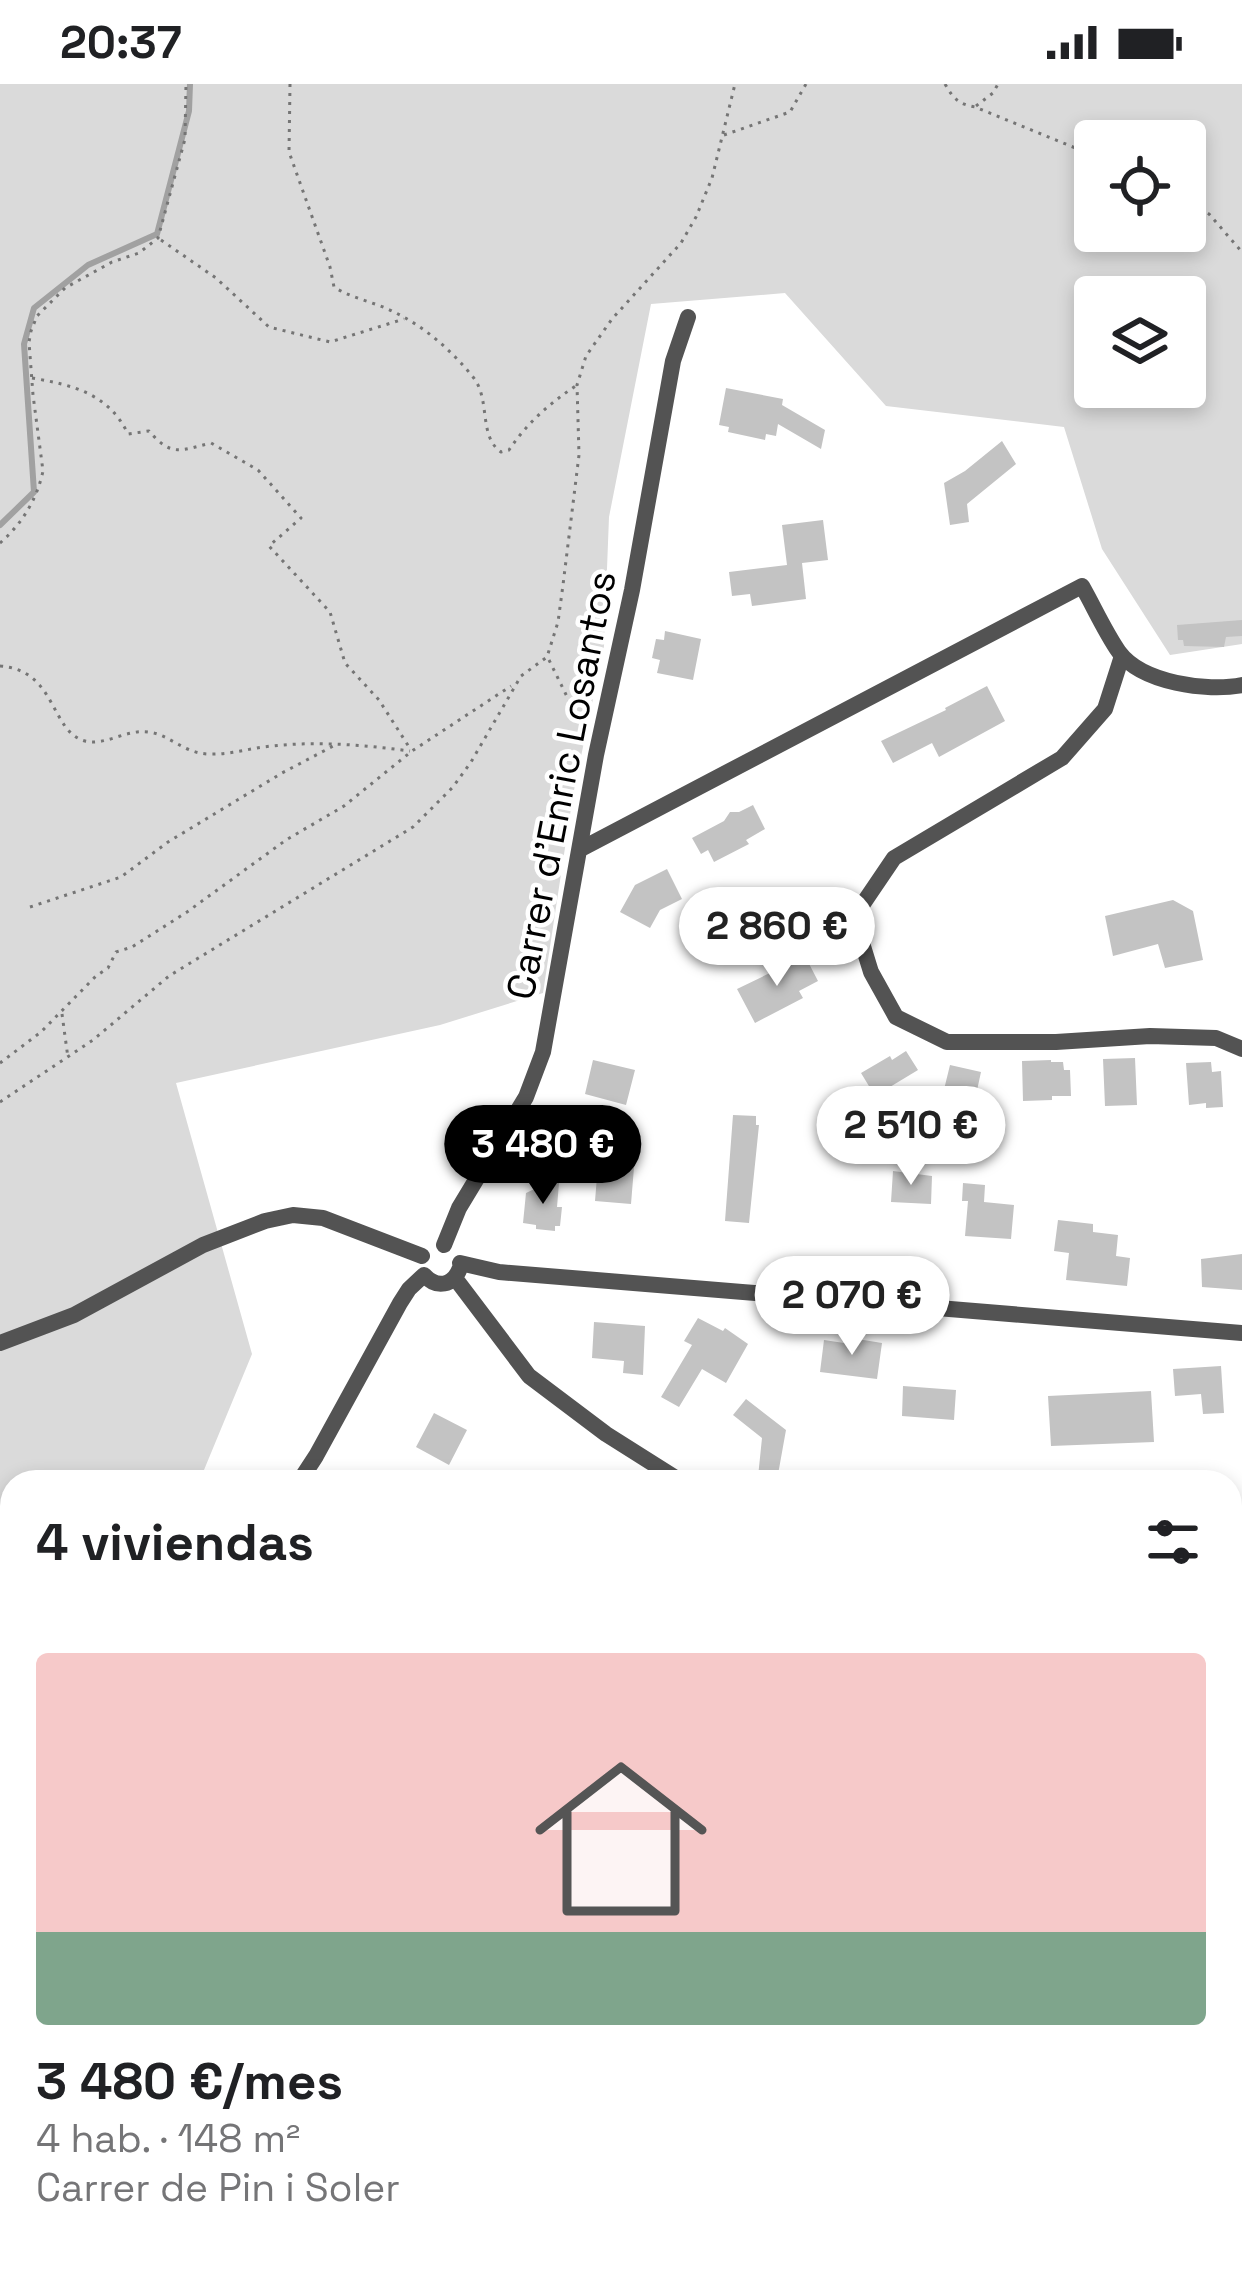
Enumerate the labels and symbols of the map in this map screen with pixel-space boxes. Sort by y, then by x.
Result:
street label: Carrer d'Enric Losantos [495,566,627,1004]
pin: 2 860 € [666,887,888,989]
pin: 2 510 € [800,1086,1022,1188]
pin: 3 480 € [432,1105,654,1207]
pin: 2 070 € [741,1256,963,1358]

